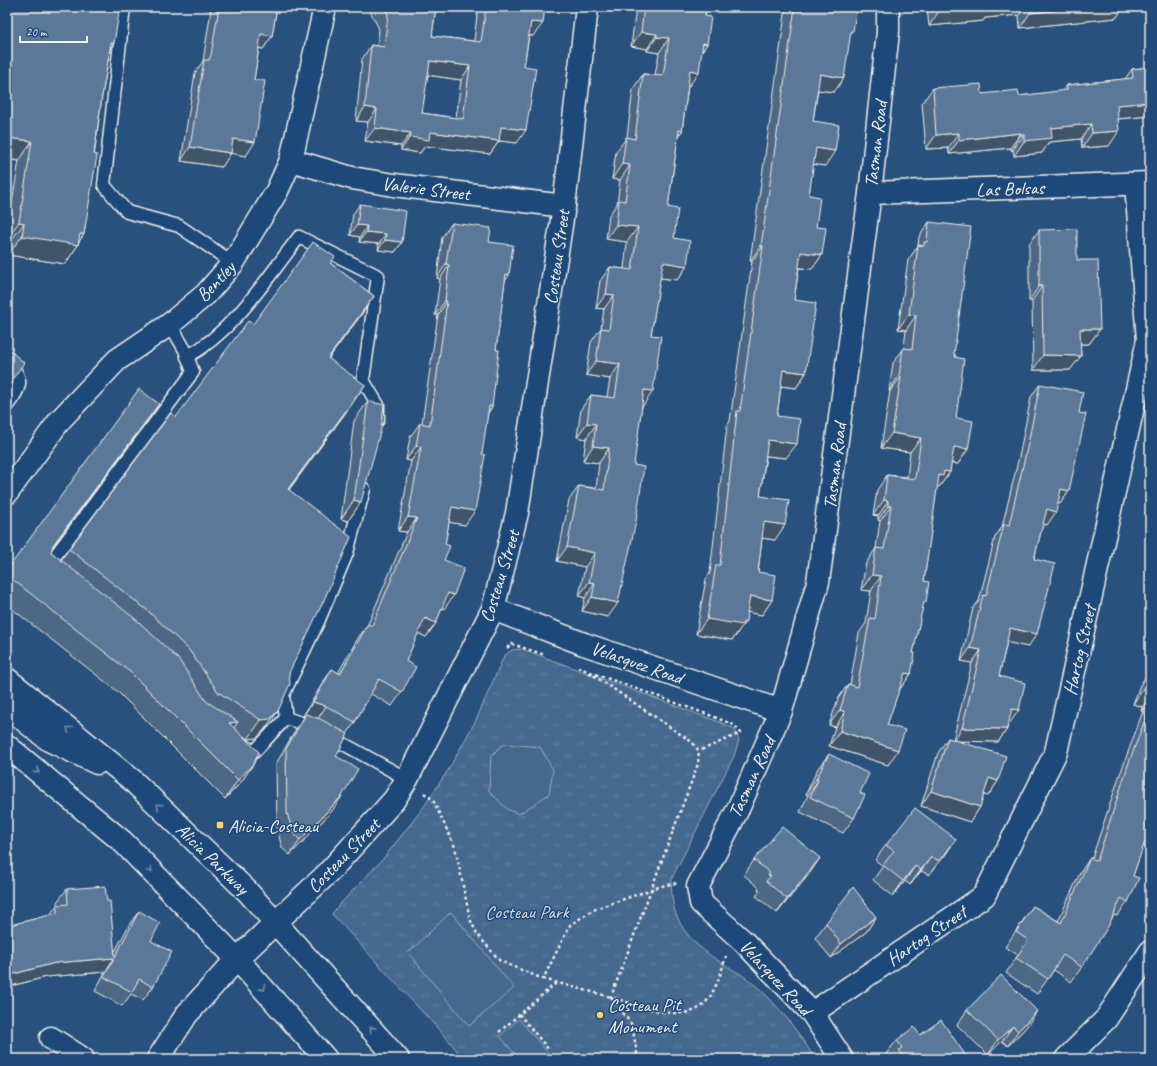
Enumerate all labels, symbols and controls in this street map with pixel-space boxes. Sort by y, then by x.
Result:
scale bar [20,18,87,44]
text: 20 m [26,24,48,40]
street label: Tasman Road [859,96,894,189]
street label: Valerie Street [381,172,473,206]
street label: Las Bolsas [976,176,1047,202]
street label: Costeau Street [538,207,576,306]
street label: Bentley [191,255,241,307]
street label: Tasman Road [818,418,853,511]
street label: Costeau Street [475,526,526,625]
street label: Hartog Street [1058,600,1103,698]
street label: Velasquez Road [588,636,689,691]
one-way arrow [67,727,74,734]
street label: Tasman Road [723,730,783,822]
one-way arrow [32,766,40,773]
one-way arrow [156,803,164,810]
street label: Costeau Street [302,812,387,898]
place label: Alicia-Costeau [228,814,319,838]
street label: Alicia Parkway [171,818,255,901]
marker: Alicia-Costeau [215,820,225,830]
one-way arrow [145,865,153,873]
street label: Hartog Street [882,899,973,971]
park label: Costeau Park [485,900,570,924]
street label: Velasquez Road [734,935,819,1023]
one-way arrow [258,983,265,991]
place label: Costeau Pit Monument [608,993,682,1039]
marker: Costeau Pit Monument [595,1010,605,1020]
one-way arrow [369,1026,376,1034]

